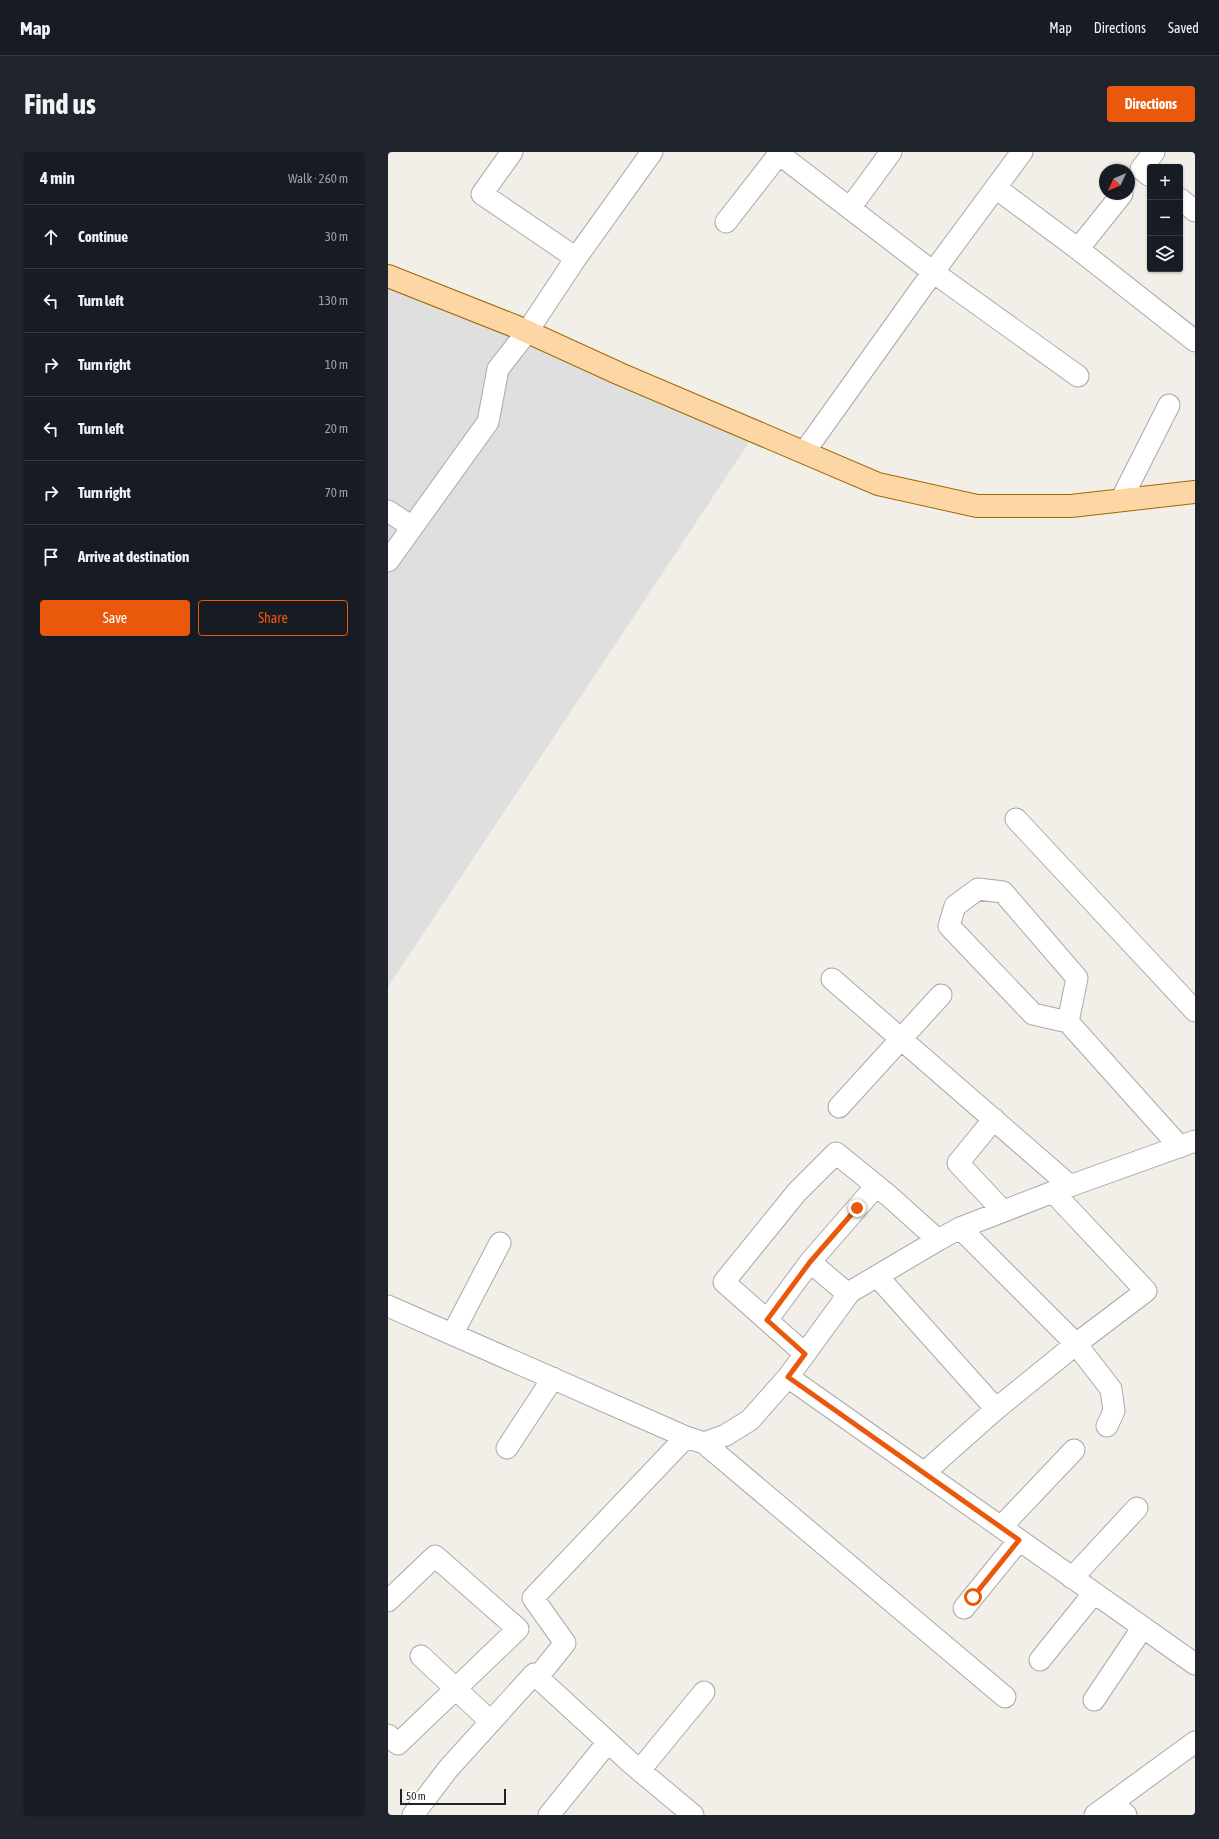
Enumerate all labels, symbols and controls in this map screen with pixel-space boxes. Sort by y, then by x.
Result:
text: Map [20,17,51,39]
text: Map [1049,20,1072,36]
text: Directions [1094,20,1146,36]
text: Saved [1168,20,1199,36]
button: Directions [1107,86,1195,122]
text: Find us [24,88,96,120]
north arrow [1099,164,1135,200]
map controls [1147,164,1183,272]
button: + [1147,164,1183,200]
text: 4 min [40,168,75,188]
text: Walk · 260 m [288,171,348,186]
button: − [1147,200,1183,236]
icon: ahead [40,226,62,248]
text: Continue [78,228,128,245]
text: 30 m [325,229,348,244]
button: layers [1147,236,1183,272]
icon: left [40,290,62,312]
text: Turn left [78,292,124,309]
text: 130 m [319,293,348,308]
icon: right [40,354,62,376]
text: Turn right [78,356,131,373]
text: 10 m [325,357,348,372]
icon: left [40,418,62,440]
text: Turn left [78,420,124,437]
text: 20 m [325,421,348,436]
icon: right [40,482,62,504]
text: Turn right [78,484,131,501]
text: 70 m [325,485,348,500]
icon: arrive [40,546,62,568]
text: Arrive at destination [78,548,189,565]
button: Save [40,600,190,636]
button: Share [198,600,348,636]
route end [848,1199,866,1217]
route start [964,1588,982,1606]
scale bar [400,1787,506,1806]
text: 50 m [406,1790,426,1802]

